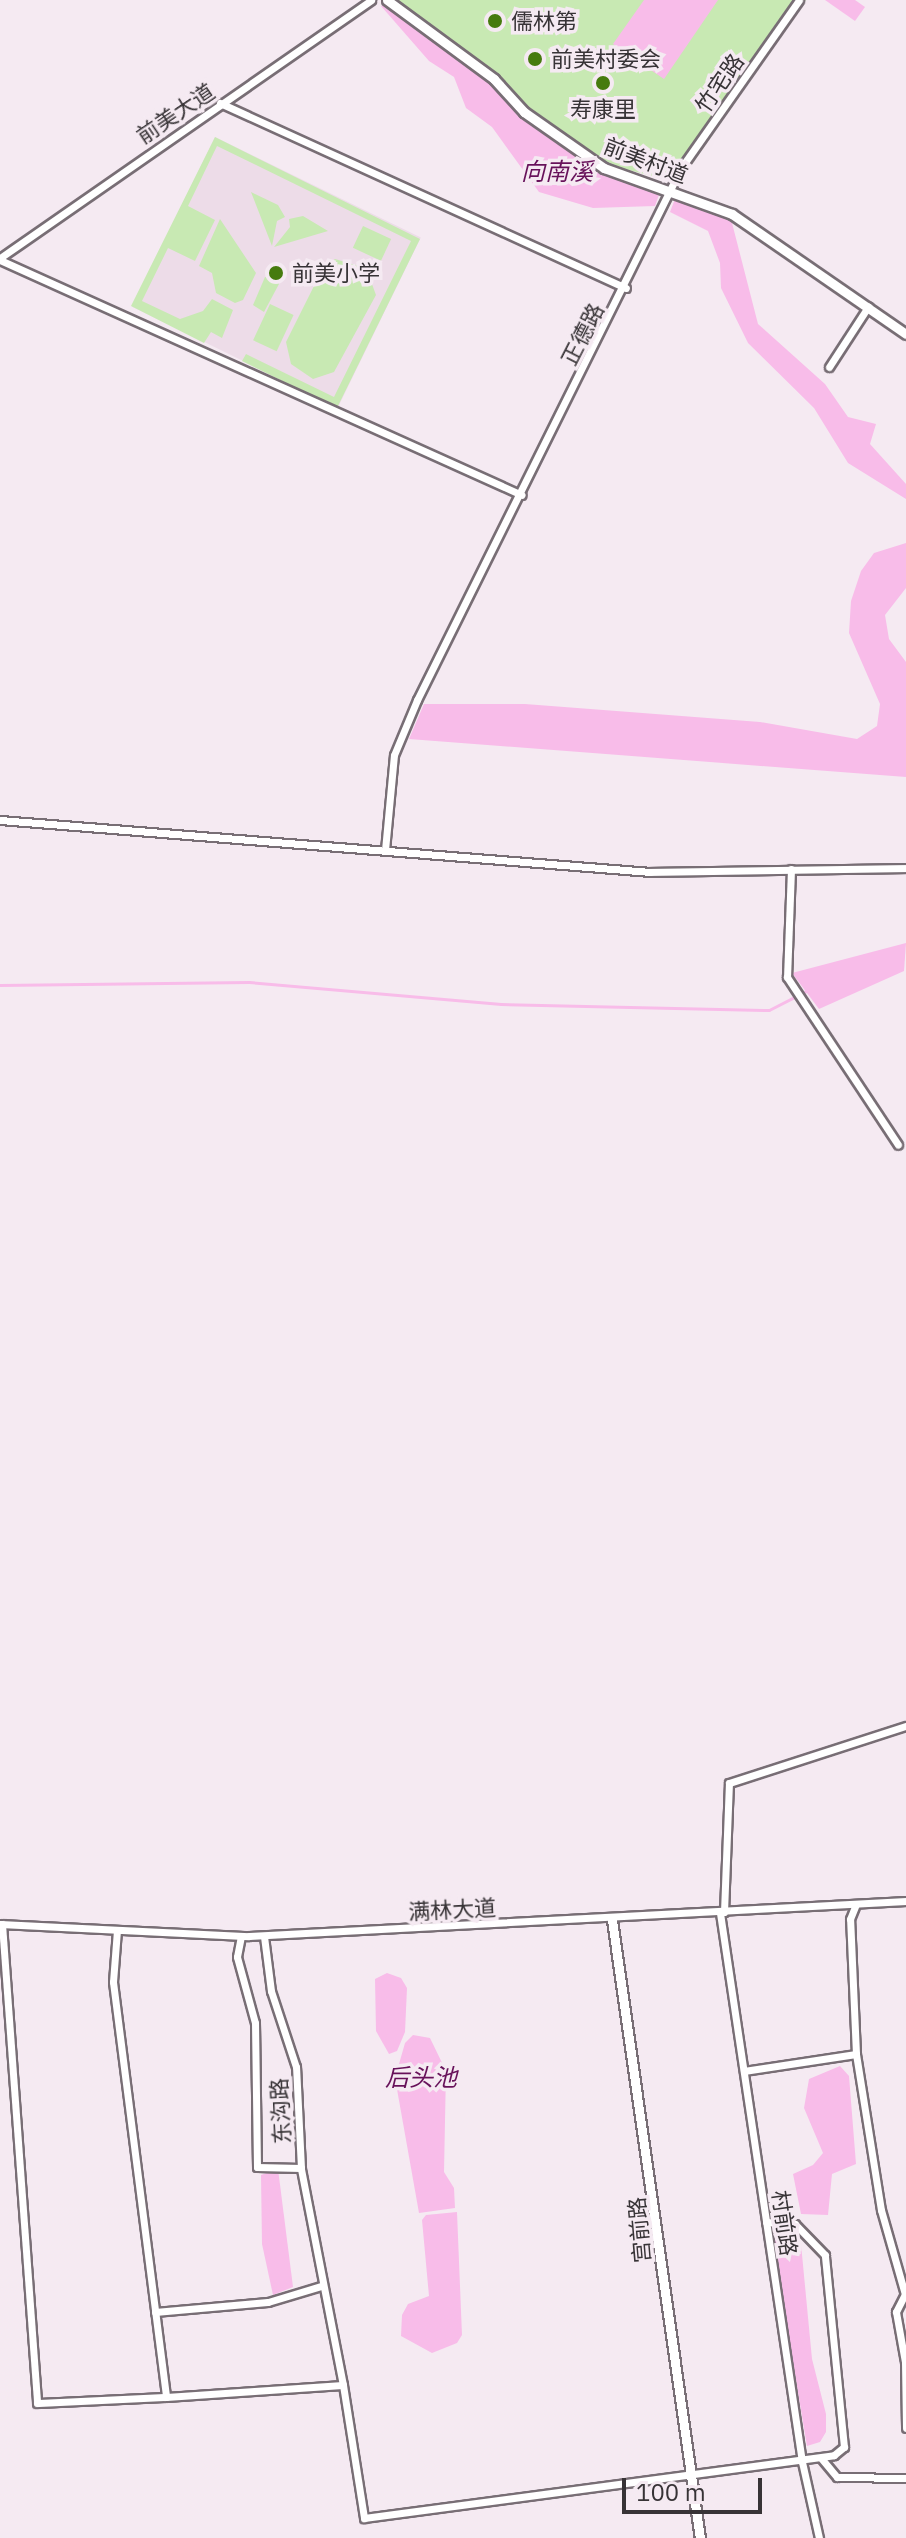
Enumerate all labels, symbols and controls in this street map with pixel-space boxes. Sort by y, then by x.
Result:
place label: 儒林第 [511,8,577,34]
marker: 儒林第 [486,12,504,30]
place label: 前美村委会 [551,46,661,72]
street label: 竹宅路 [689,48,749,118]
marker: 前美村委会 [526,50,544,68]
marker: 寿康里 [594,74,612,92]
street label: 前美大道 [131,77,219,149]
place label: 寿康里 [570,96,636,122]
street label: 前美村道 [600,132,692,188]
water label: 向南溪 [521,158,593,186]
place label: 前美小学 [292,260,380,286]
marker: 前美小学 [267,264,285,282]
street label: 正德路 [555,299,609,369]
street label: 满林大道 [407,1894,497,1924]
water label: 后头池 [385,2064,457,2092]
street label: 东沟路 [265,2077,295,2145]
street label: 村前路 [767,2188,803,2258]
street label: 宫前路 [623,2196,655,2264]
scale bar [626,2462,766,2512]
text: 100 m [636,2476,706,2508]

